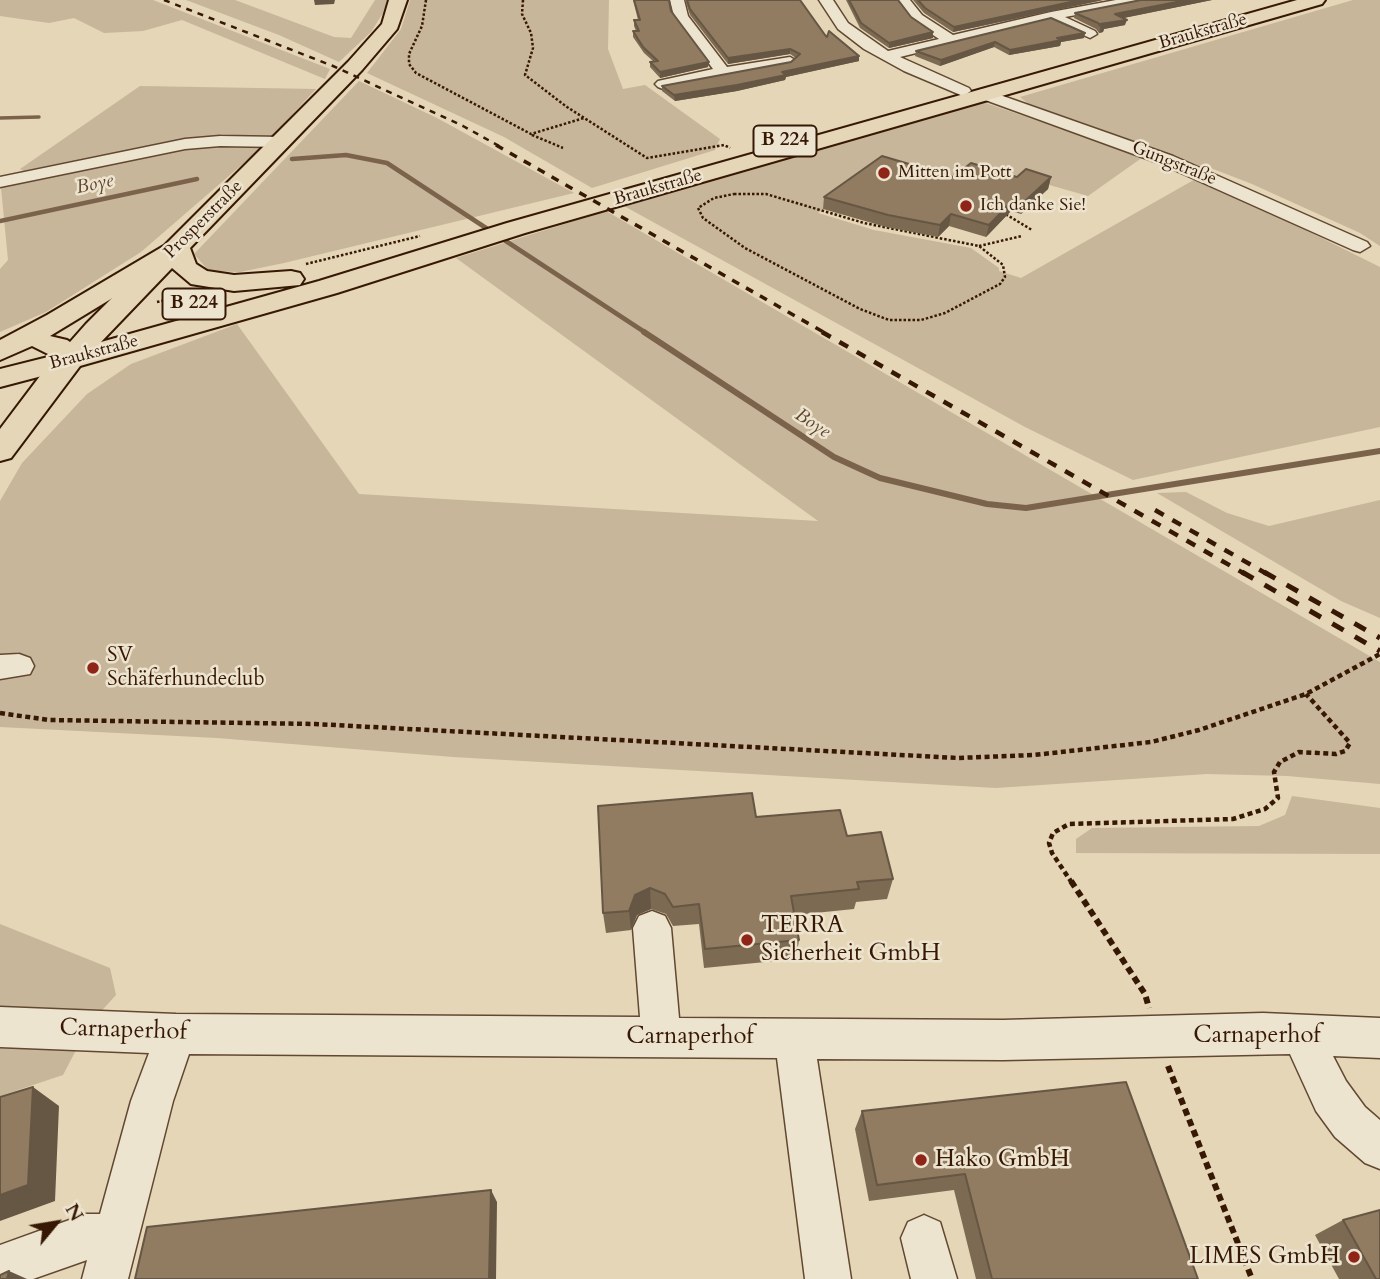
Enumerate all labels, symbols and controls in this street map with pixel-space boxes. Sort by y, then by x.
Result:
street label: Braukstraße [1156,9,1250,55]
road number: B 224 [754,125,816,156]
street label: Gungstraße [1129,137,1219,191]
place label: Mitten im Pott [898,162,1011,184]
street label: Braukstraße [611,165,705,211]
marker: Mitten im Pott [876,165,892,181]
water label: Boye [74,170,116,200]
street label: Prosperstraße [160,176,248,264]
place label: Ich danke Sie! [980,195,1086,217]
marker: Ich danke Sie! [958,198,974,214]
road number: B 224 [162,288,226,320]
street label: Braukstraße [47,331,141,375]
water label: Boye [790,404,834,444]
place label: SV Schäferhundeclub [107,643,265,693]
marker: SV Schäferhundeclub [85,660,101,676]
place label: TERRA Sicherheit GmbH [761,912,941,968]
marker: TERRA Sicherheit GmbH [739,932,755,948]
street label: Carnaperhof [59,1014,187,1048]
street label: Carnaperhof [1193,1022,1321,1050]
street label: Carnaperhof [626,1023,754,1051]
place label: Hako GmbH [935,1146,1070,1174]
marker: Hako GmbH [913,1152,929,1168]
north arrow [21,1188,91,1258]
text: N [59,1199,90,1226]
place label: LIMES GmbH [1189,1243,1340,1271]
marker: LIMES GmbH [1346,1249,1362,1265]

